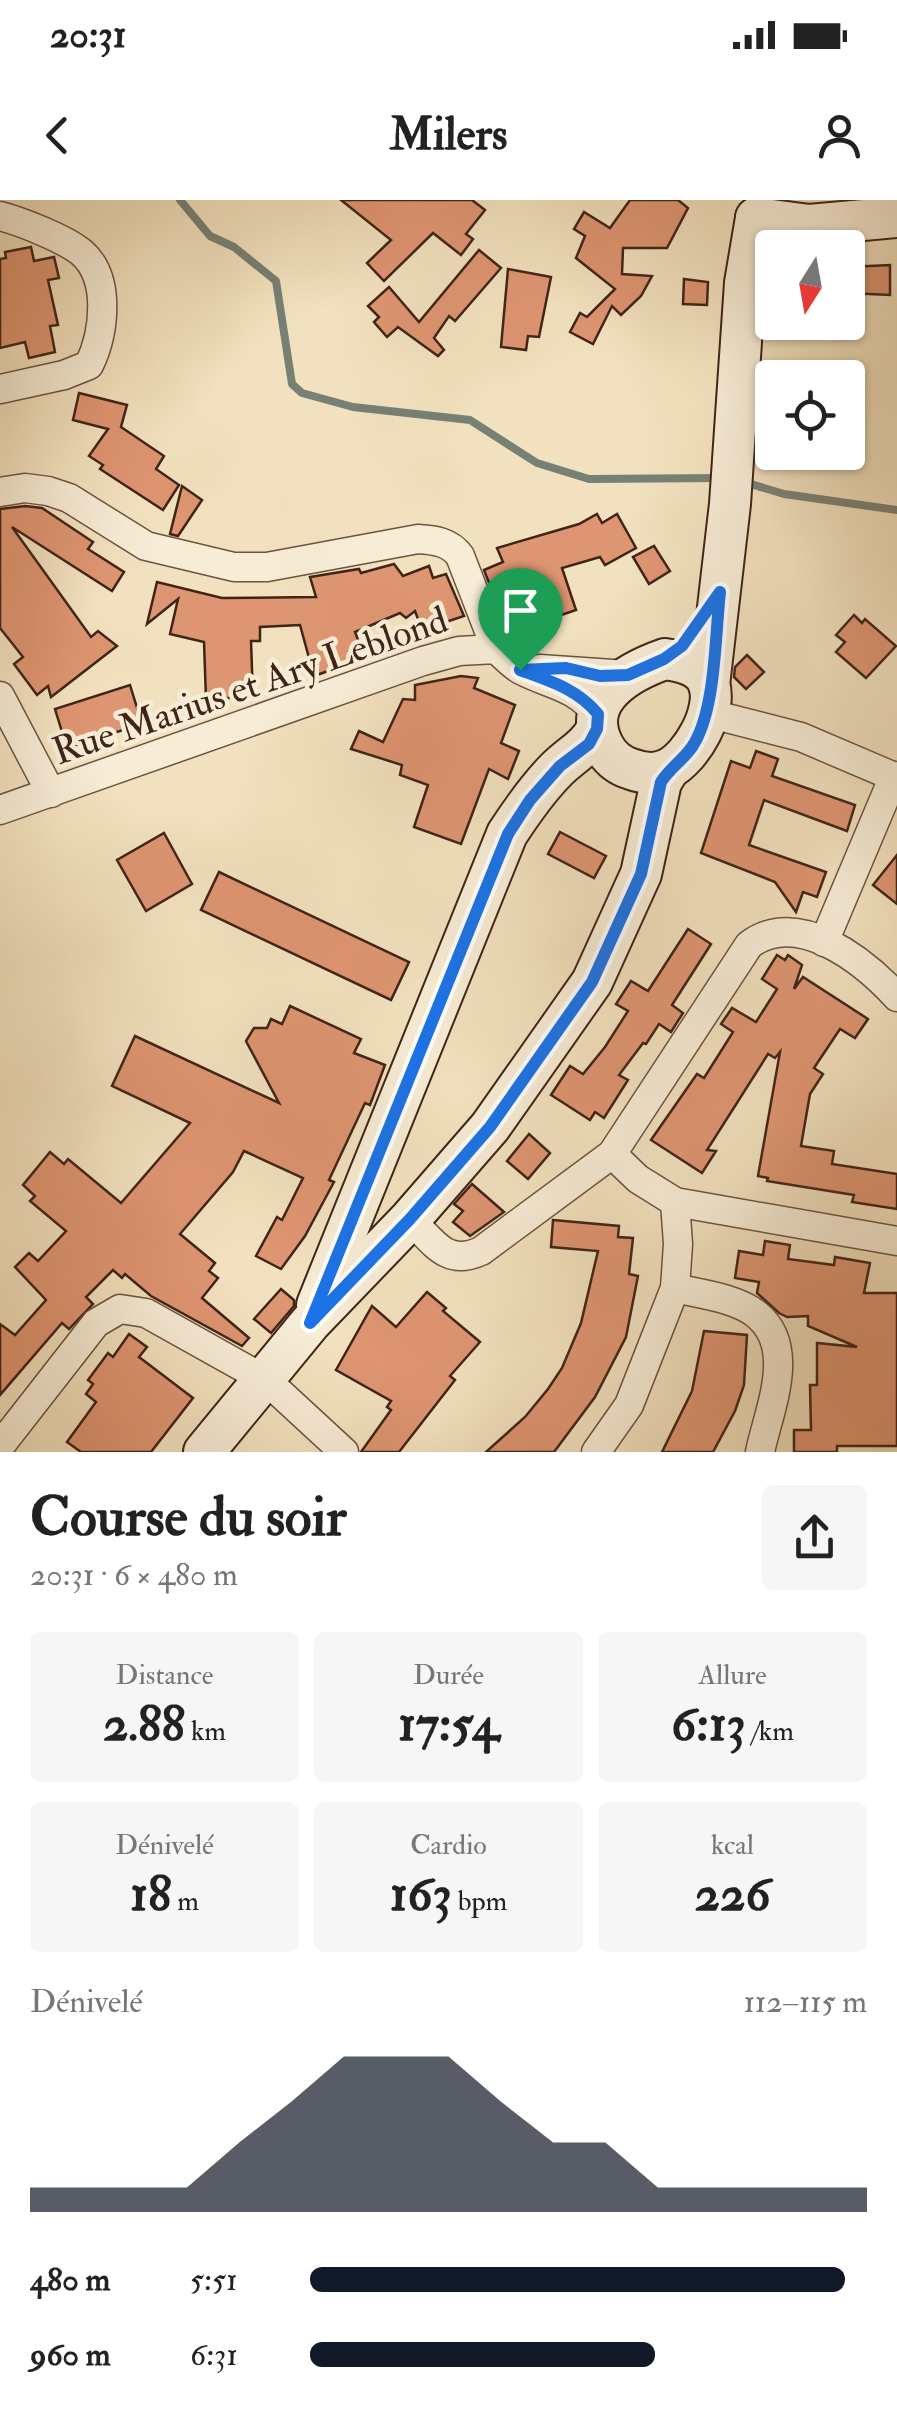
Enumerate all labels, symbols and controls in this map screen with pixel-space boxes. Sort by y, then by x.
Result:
text: 20:31 [50,11,126,59]
text: Milers [390,107,507,163]
icon: back [30,108,85,163]
icon: person [812,108,867,163]
north arrow [755,230,865,340]
map controls [755,230,865,470]
button: locate [755,360,865,470]
pin [478,568,563,671]
icon: arrive [493,583,548,638]
street label: Rue Marius et Ary Leblond [46,596,454,776]
text: Course du soir [30,1483,347,1552]
button: share [762,1485,867,1590]
text: 20:31 · 6 × 480 m [30,1555,238,1595]
text: Distance [116,1658,213,1693]
text: Durée [413,1658,484,1693]
text: Allure [698,1658,767,1693]
text: 2.88 [103,1693,185,1756]
text: 17:54 [398,1693,499,1756]
text: 6:13 [671,1693,746,1756]
text: km [185,1714,226,1749]
text: /km [746,1714,794,1749]
text: Dénivelé [115,1828,214,1863]
text: Cardio [410,1828,487,1863]
text: kcal [711,1828,754,1863]
text: 18 [130,1863,171,1926]
text: 163 [390,1863,452,1926]
text: 226 [695,1863,770,1926]
text: m [171,1884,199,1919]
text: bpm [452,1884,507,1919]
text: Dénivelé [30,1982,143,2022]
text: 112–115 m [743,1982,867,2022]
text: 480 m [30,2260,110,2300]
text: 5:51 [190,2260,237,2300]
text: 960 m [30,2335,110,2375]
text: 6:31 [190,2335,238,2375]

